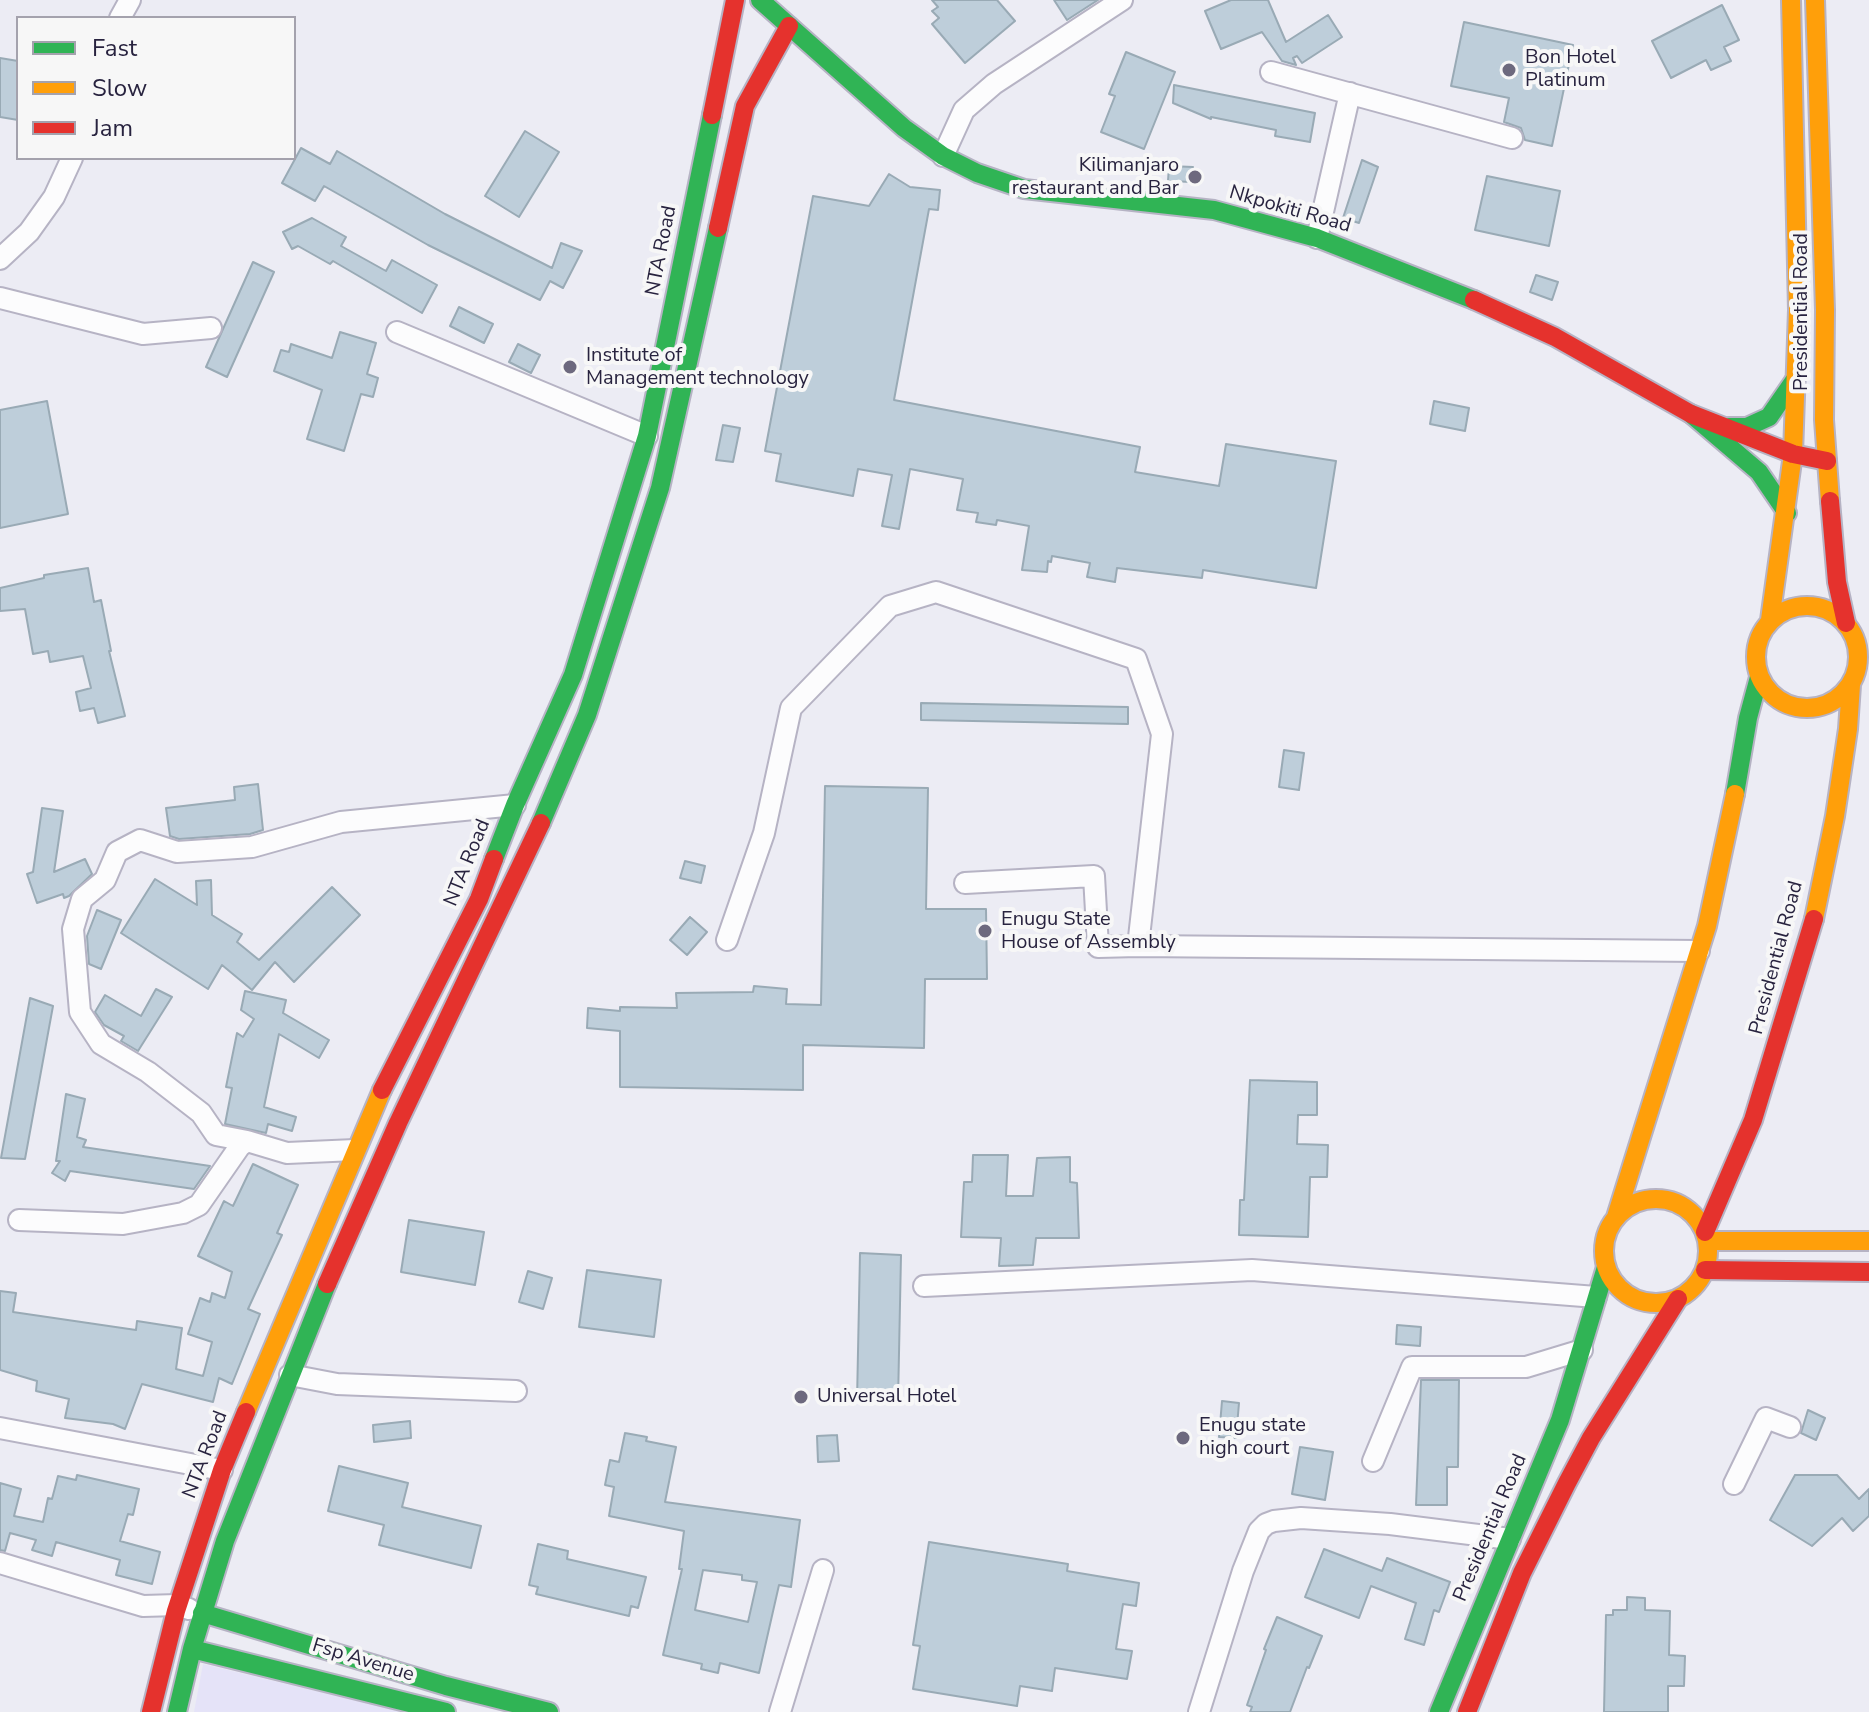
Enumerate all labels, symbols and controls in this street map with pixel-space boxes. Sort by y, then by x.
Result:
legend [16,16,296,160]
text: Fast [92,32,137,64]
place label: Bon Hotel Platinum [1525,46,1616,93]
marker: Bon Hotel Platinum [1500,61,1518,79]
text: Slow [92,72,147,104]
text: Jam [92,112,133,144]
place label: Kilimanjaro restaurant and Bar [1012,154,1179,201]
marker: Kilimanjaro restaurant and Bar [1186,168,1204,186]
street label: Nkpokiti Road [1226,181,1354,239]
street label: NTA Road [641,204,683,298]
street label: Presidential Road [1790,233,1814,391]
place label: Institute of Management technology [586,344,809,391]
marker: Institute of Management technology [561,358,579,376]
street label: NTA Road [440,816,496,910]
street label: Presidential Road [1745,879,1809,1037]
place label: Enugu State House of Assembly [1001,908,1176,955]
marker: Enugu State House of Assembly [976,922,994,940]
place label: Universal Hotel [817,1385,956,1409]
marker: Universal Hotel [792,1388,810,1406]
street label: NTA Road [178,1408,234,1502]
place label: Enugu state high court [1199,1414,1306,1461]
marker: Enugu state high court [1174,1429,1192,1447]
street label: Presidential Road [1449,1451,1533,1605]
street label: Fsp Avenue [309,1634,417,1688]

